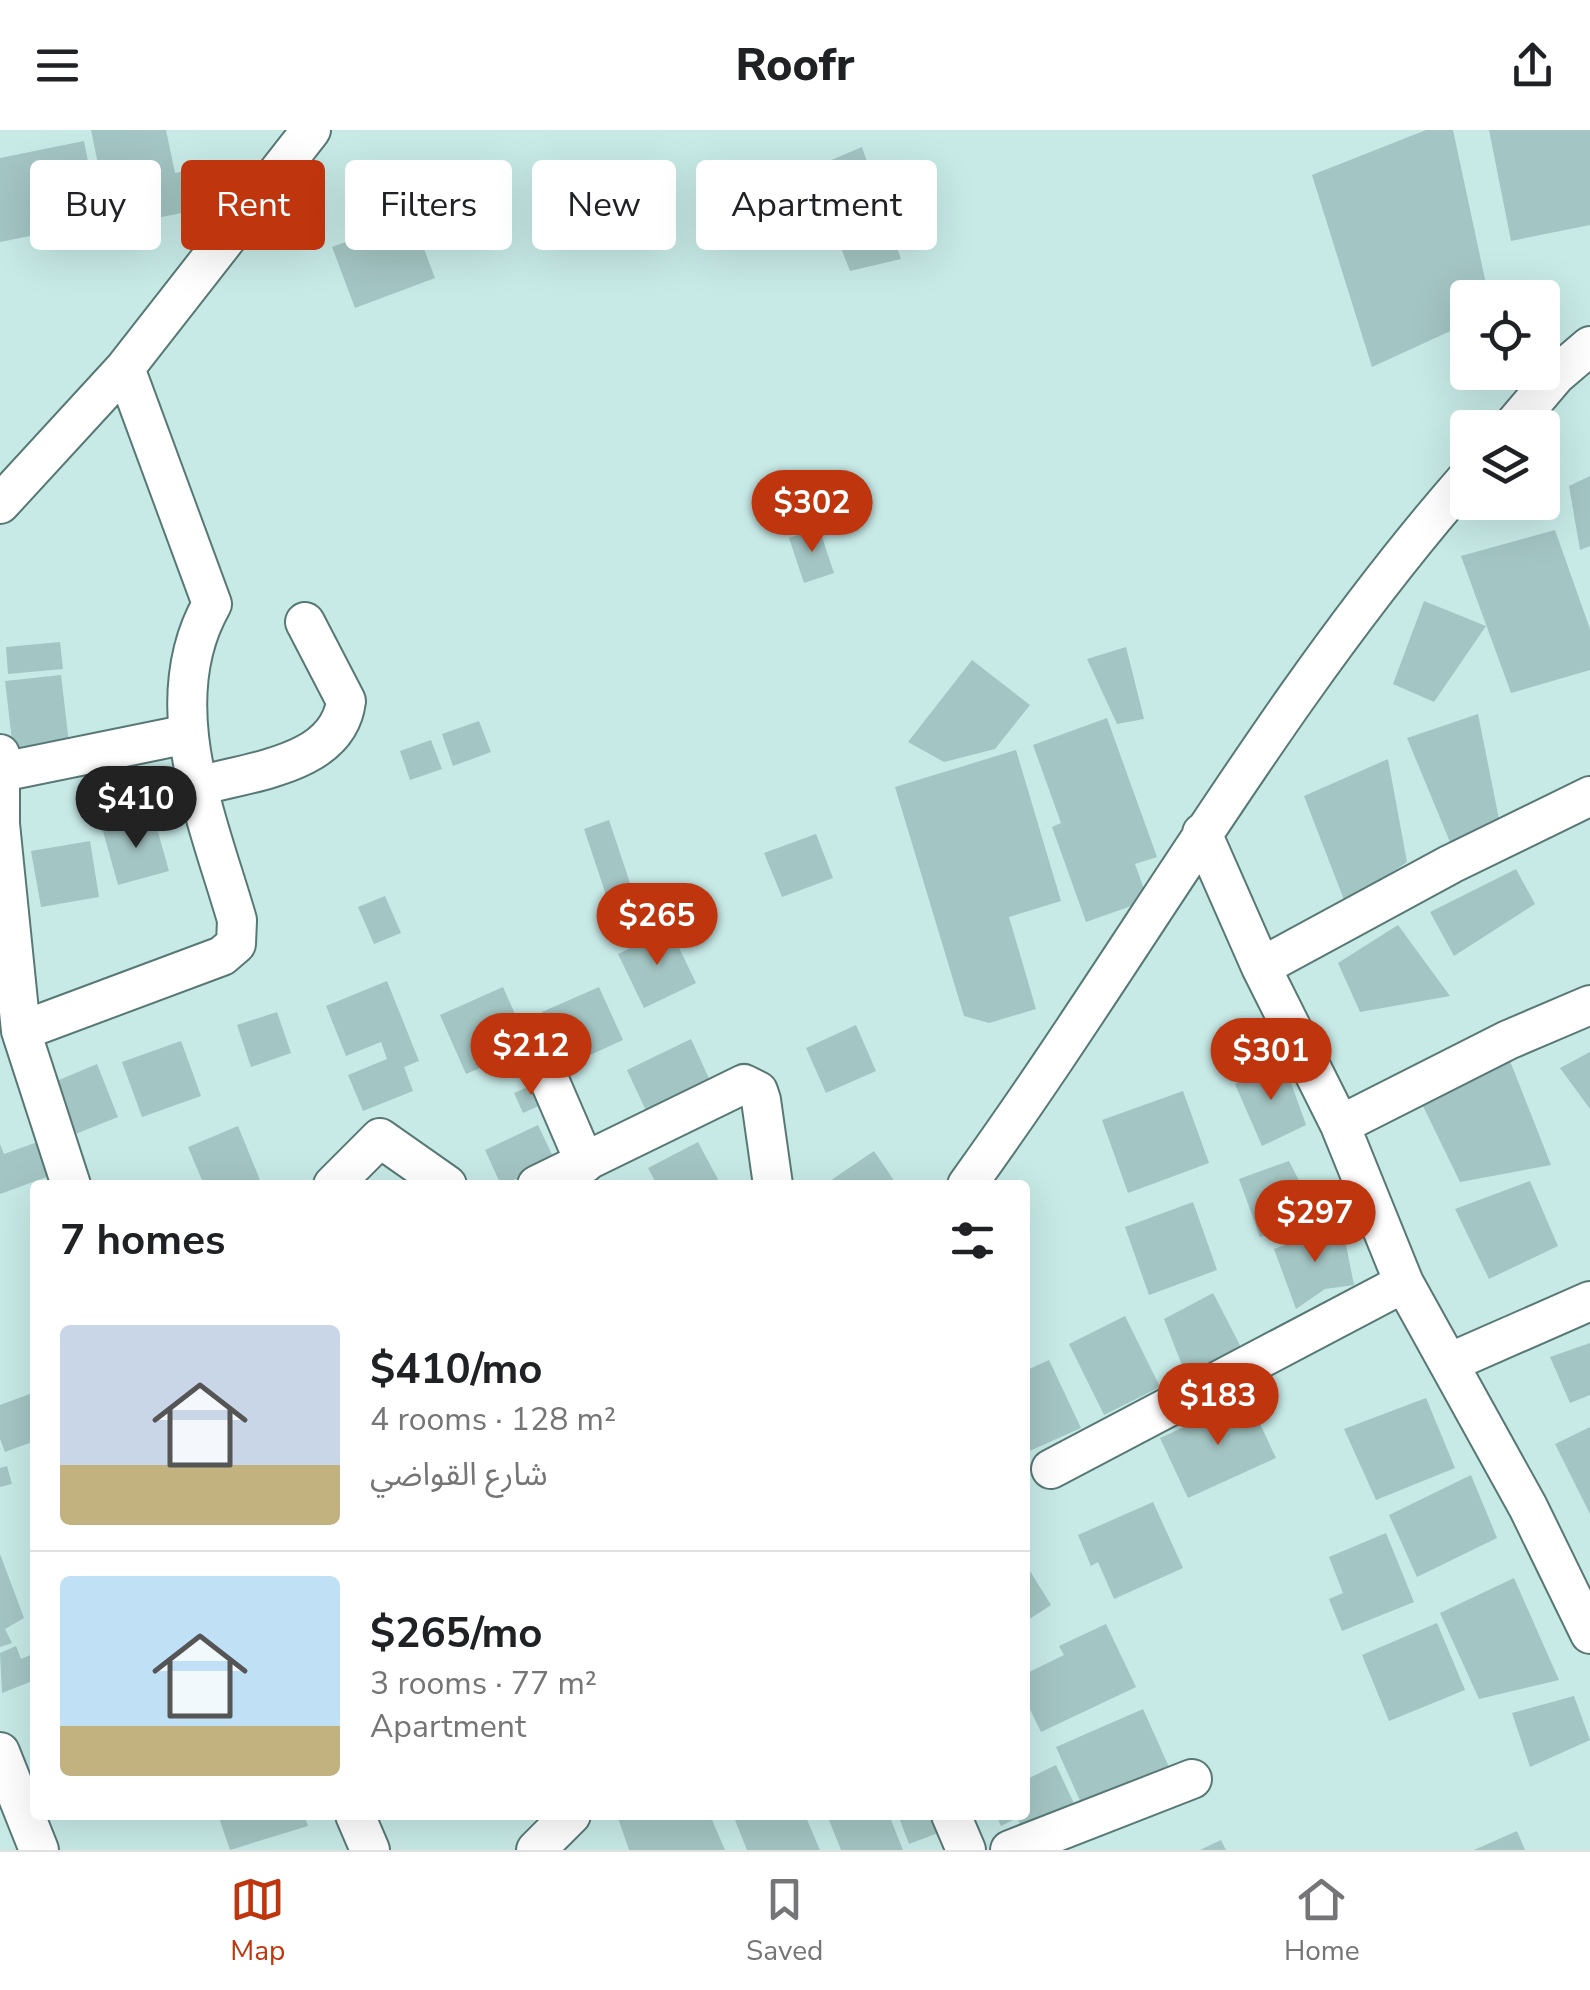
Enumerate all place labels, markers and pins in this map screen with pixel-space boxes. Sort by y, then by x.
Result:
pin: $302 [753,470,871,555]
pin: $410 [77,766,195,851]
pin: $265 [598,883,716,968]
pin: $212 [472,1013,590,1098]
pin: $301 [1212,1018,1330,1103]
pin: $297 [1256,1180,1374,1265]
pin: $183 [1159,1363,1277,1448]

